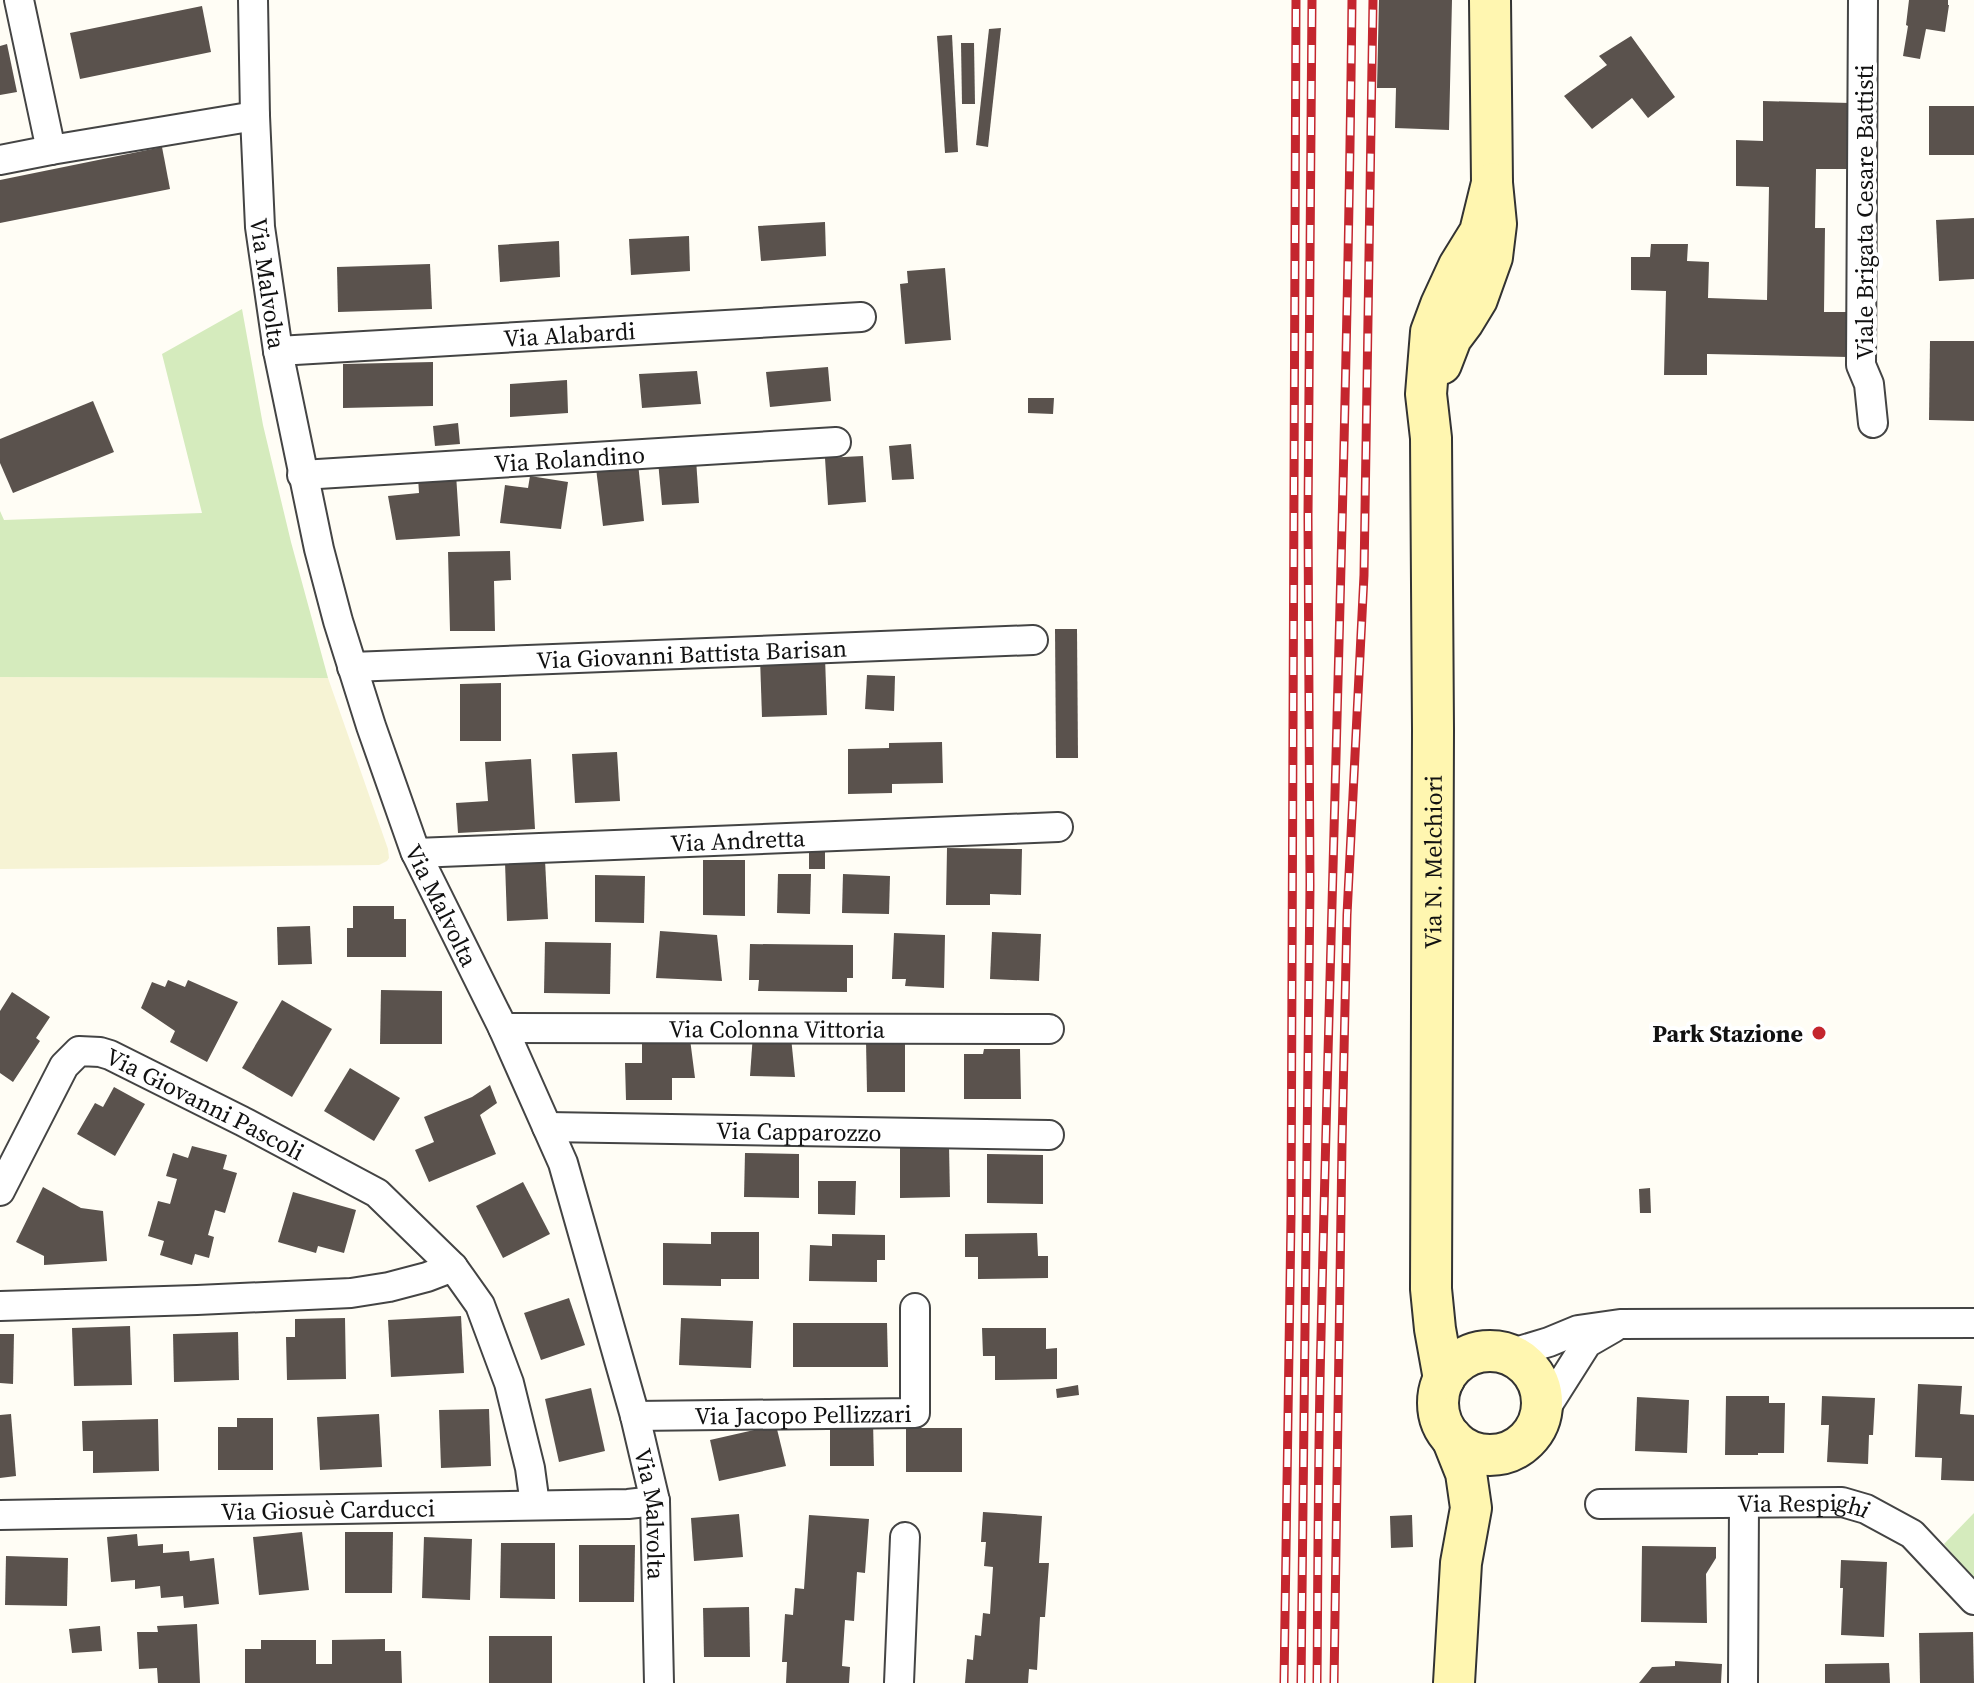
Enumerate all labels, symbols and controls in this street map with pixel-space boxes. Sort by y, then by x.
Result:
street label: Viale Brigata Cesare Battisti [1848,64,1881,360]
street label: Via Malvolta [243,217,294,352]
street label: Via Alabardi [503,314,636,354]
street label: Via Rolandino [493,437,646,480]
street label: Via Giovanni Battista Barisan [536,631,848,676]
street label: Via N. Melchiori [1416,775,1449,949]
street label: Via Andretta [670,821,807,859]
street label: Via Malvolta [398,838,486,972]
street label: Via Colonna Vittoria [669,1012,886,1045]
place label: Park Stazione [1652,1017,1803,1050]
marker: Park Stazione [1810,1024,1828,1042]
street label: Via Giovanni Pascoli [100,1039,310,1168]
street label: Via Capparozzo [716,1113,882,1149]
street label: Via Jacopo Pellizzari [694,1397,912,1432]
street label: Via Malvolta [627,1445,673,1581]
street label: Via Respighi [1737,1485,1877,1525]
street label: Via Giosuè Carducci [221,1491,435,1528]

